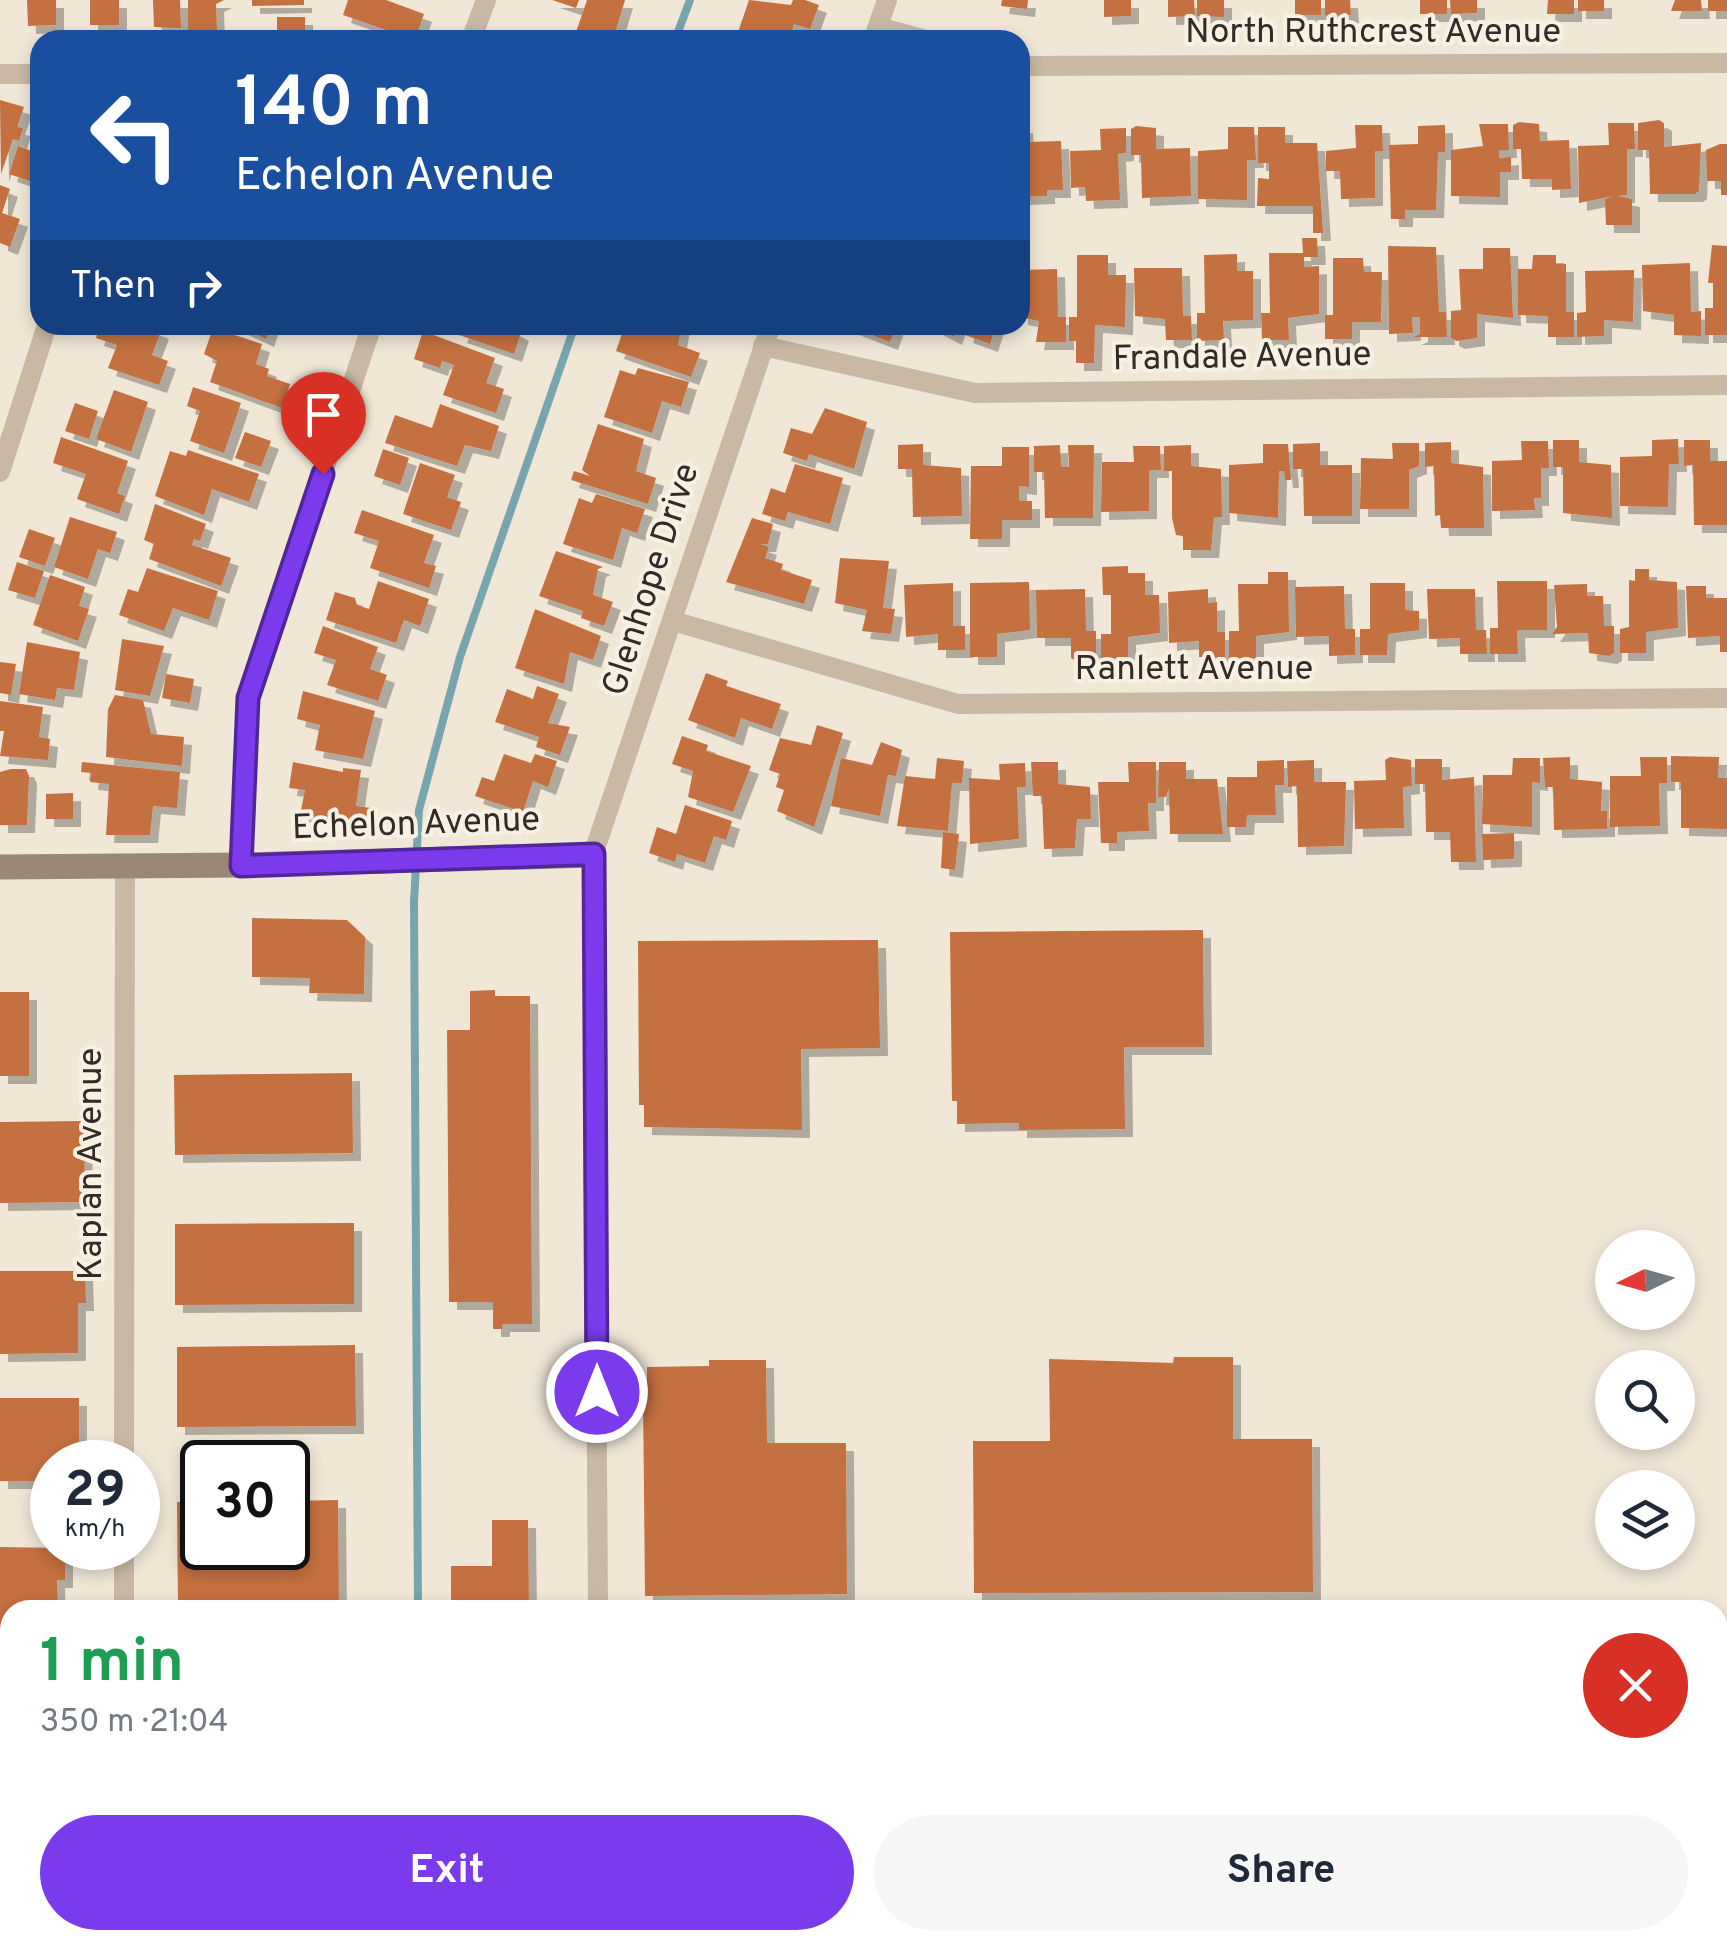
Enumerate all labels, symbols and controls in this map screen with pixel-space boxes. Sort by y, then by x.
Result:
street label: North Ruthcrest Avenue [1185,11,1561,55]
text: 140 m [235,62,433,151]
icon: left [70,70,200,200]
text: Echelon Avenue [235,149,554,206]
icon: right [176,260,231,315]
text: Then [70,263,156,312]
street label: Frandale Avenue [1112,334,1372,382]
pin [281,372,366,475]
icon: arrive [296,387,351,442]
street label: Glenhope Drive [594,458,710,702]
street label: Ranlett Avenue [1075,648,1313,692]
street label: Echelon Avenue [291,799,541,851]
street label: Kaplan Avenue [70,1048,114,1280]
north arrow [1595,1230,1695,1330]
map controls [1595,1230,1695,1570]
position arrow [545,1340,649,1444]
button: search [1595,1350,1695,1450]
speed limit sign: 30 [180,1440,310,1570]
text: 29 [64,1461,126,1524]
button: layers [1595,1470,1695,1570]
text: km/h [65,1514,125,1546]
text: 1 min [40,1627,184,1703]
button: close [1583,1633,1688,1738]
text: 350 m · 21:04 [40,1703,228,1743]
button: Exit [40,1815,854,1930]
button: Share [874,1815,1688,1930]

